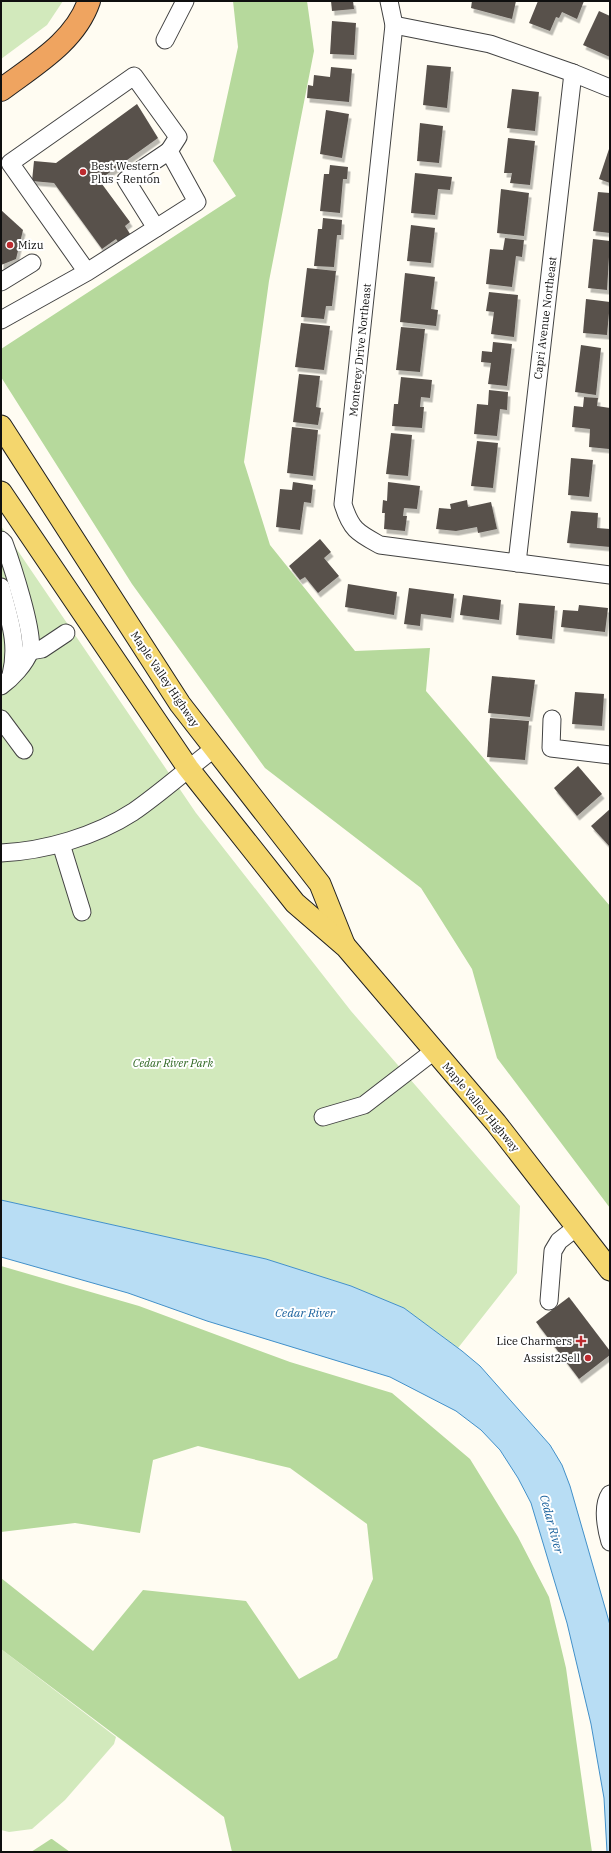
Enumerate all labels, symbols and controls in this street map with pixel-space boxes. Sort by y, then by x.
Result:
place label: Best Western Plus - Renton [91,159,160,186]
marker: Best Western Plus - Renton [78,167,88,177]
place label: Mizu [18,238,44,252]
marker: Mizu [5,240,15,250]
street label: Capri Avenue Northeast [531,256,559,380]
street label: Monterey Drive Northeast [346,283,374,417]
street label: Maple Valley Highway [128,628,202,730]
park label: Cedar River Park [133,1056,213,1070]
street label: Maple Valley Highway [439,1059,523,1155]
water label: Cedar River [275,1305,336,1320]
place label: Lice Charmers [496,1334,572,1348]
marker: Lice Charmers [575,1335,587,1347]
place label: Assist2Sell [524,1351,580,1365]
marker: Assist2Sell [583,1353,593,1363]
water label: Cedar River [537,1493,567,1556]

